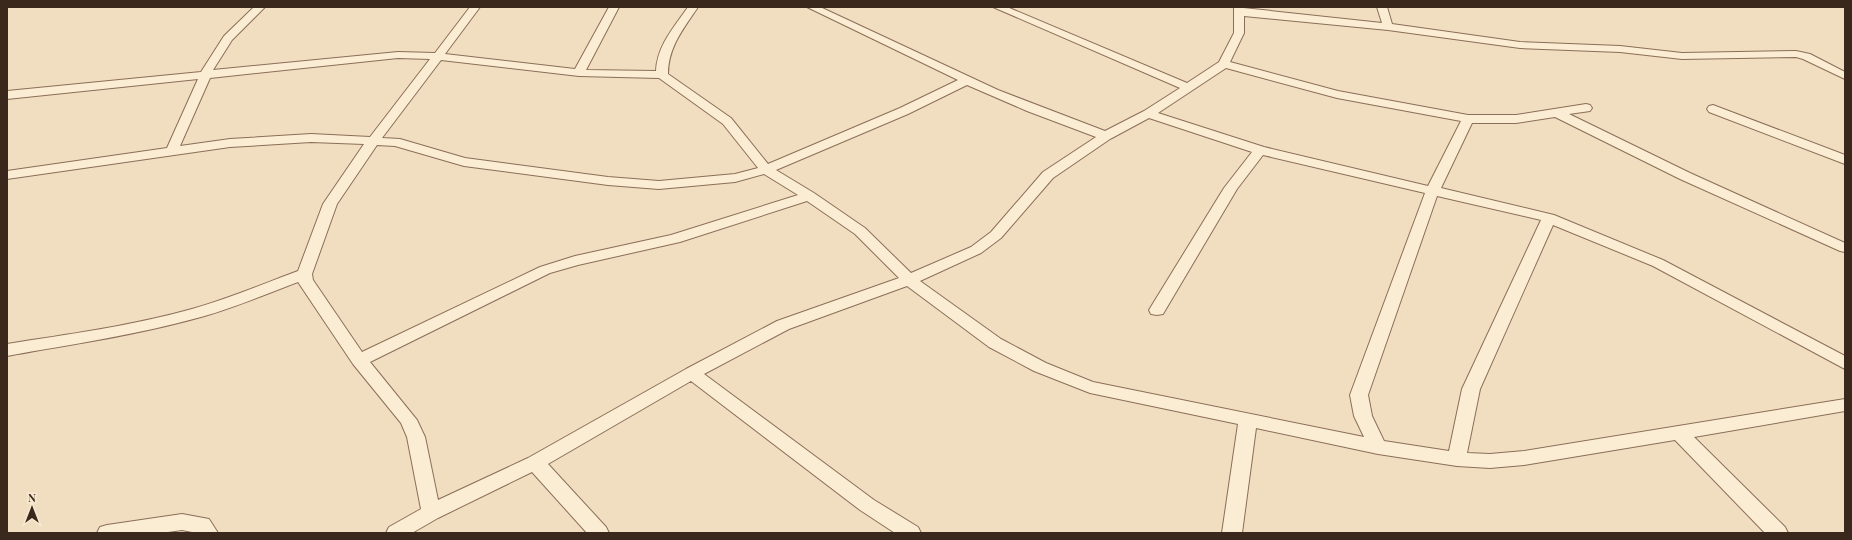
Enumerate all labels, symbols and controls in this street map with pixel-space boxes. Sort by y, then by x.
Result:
north arrow [12,488,52,528]
text: N [28,490,36,505]

